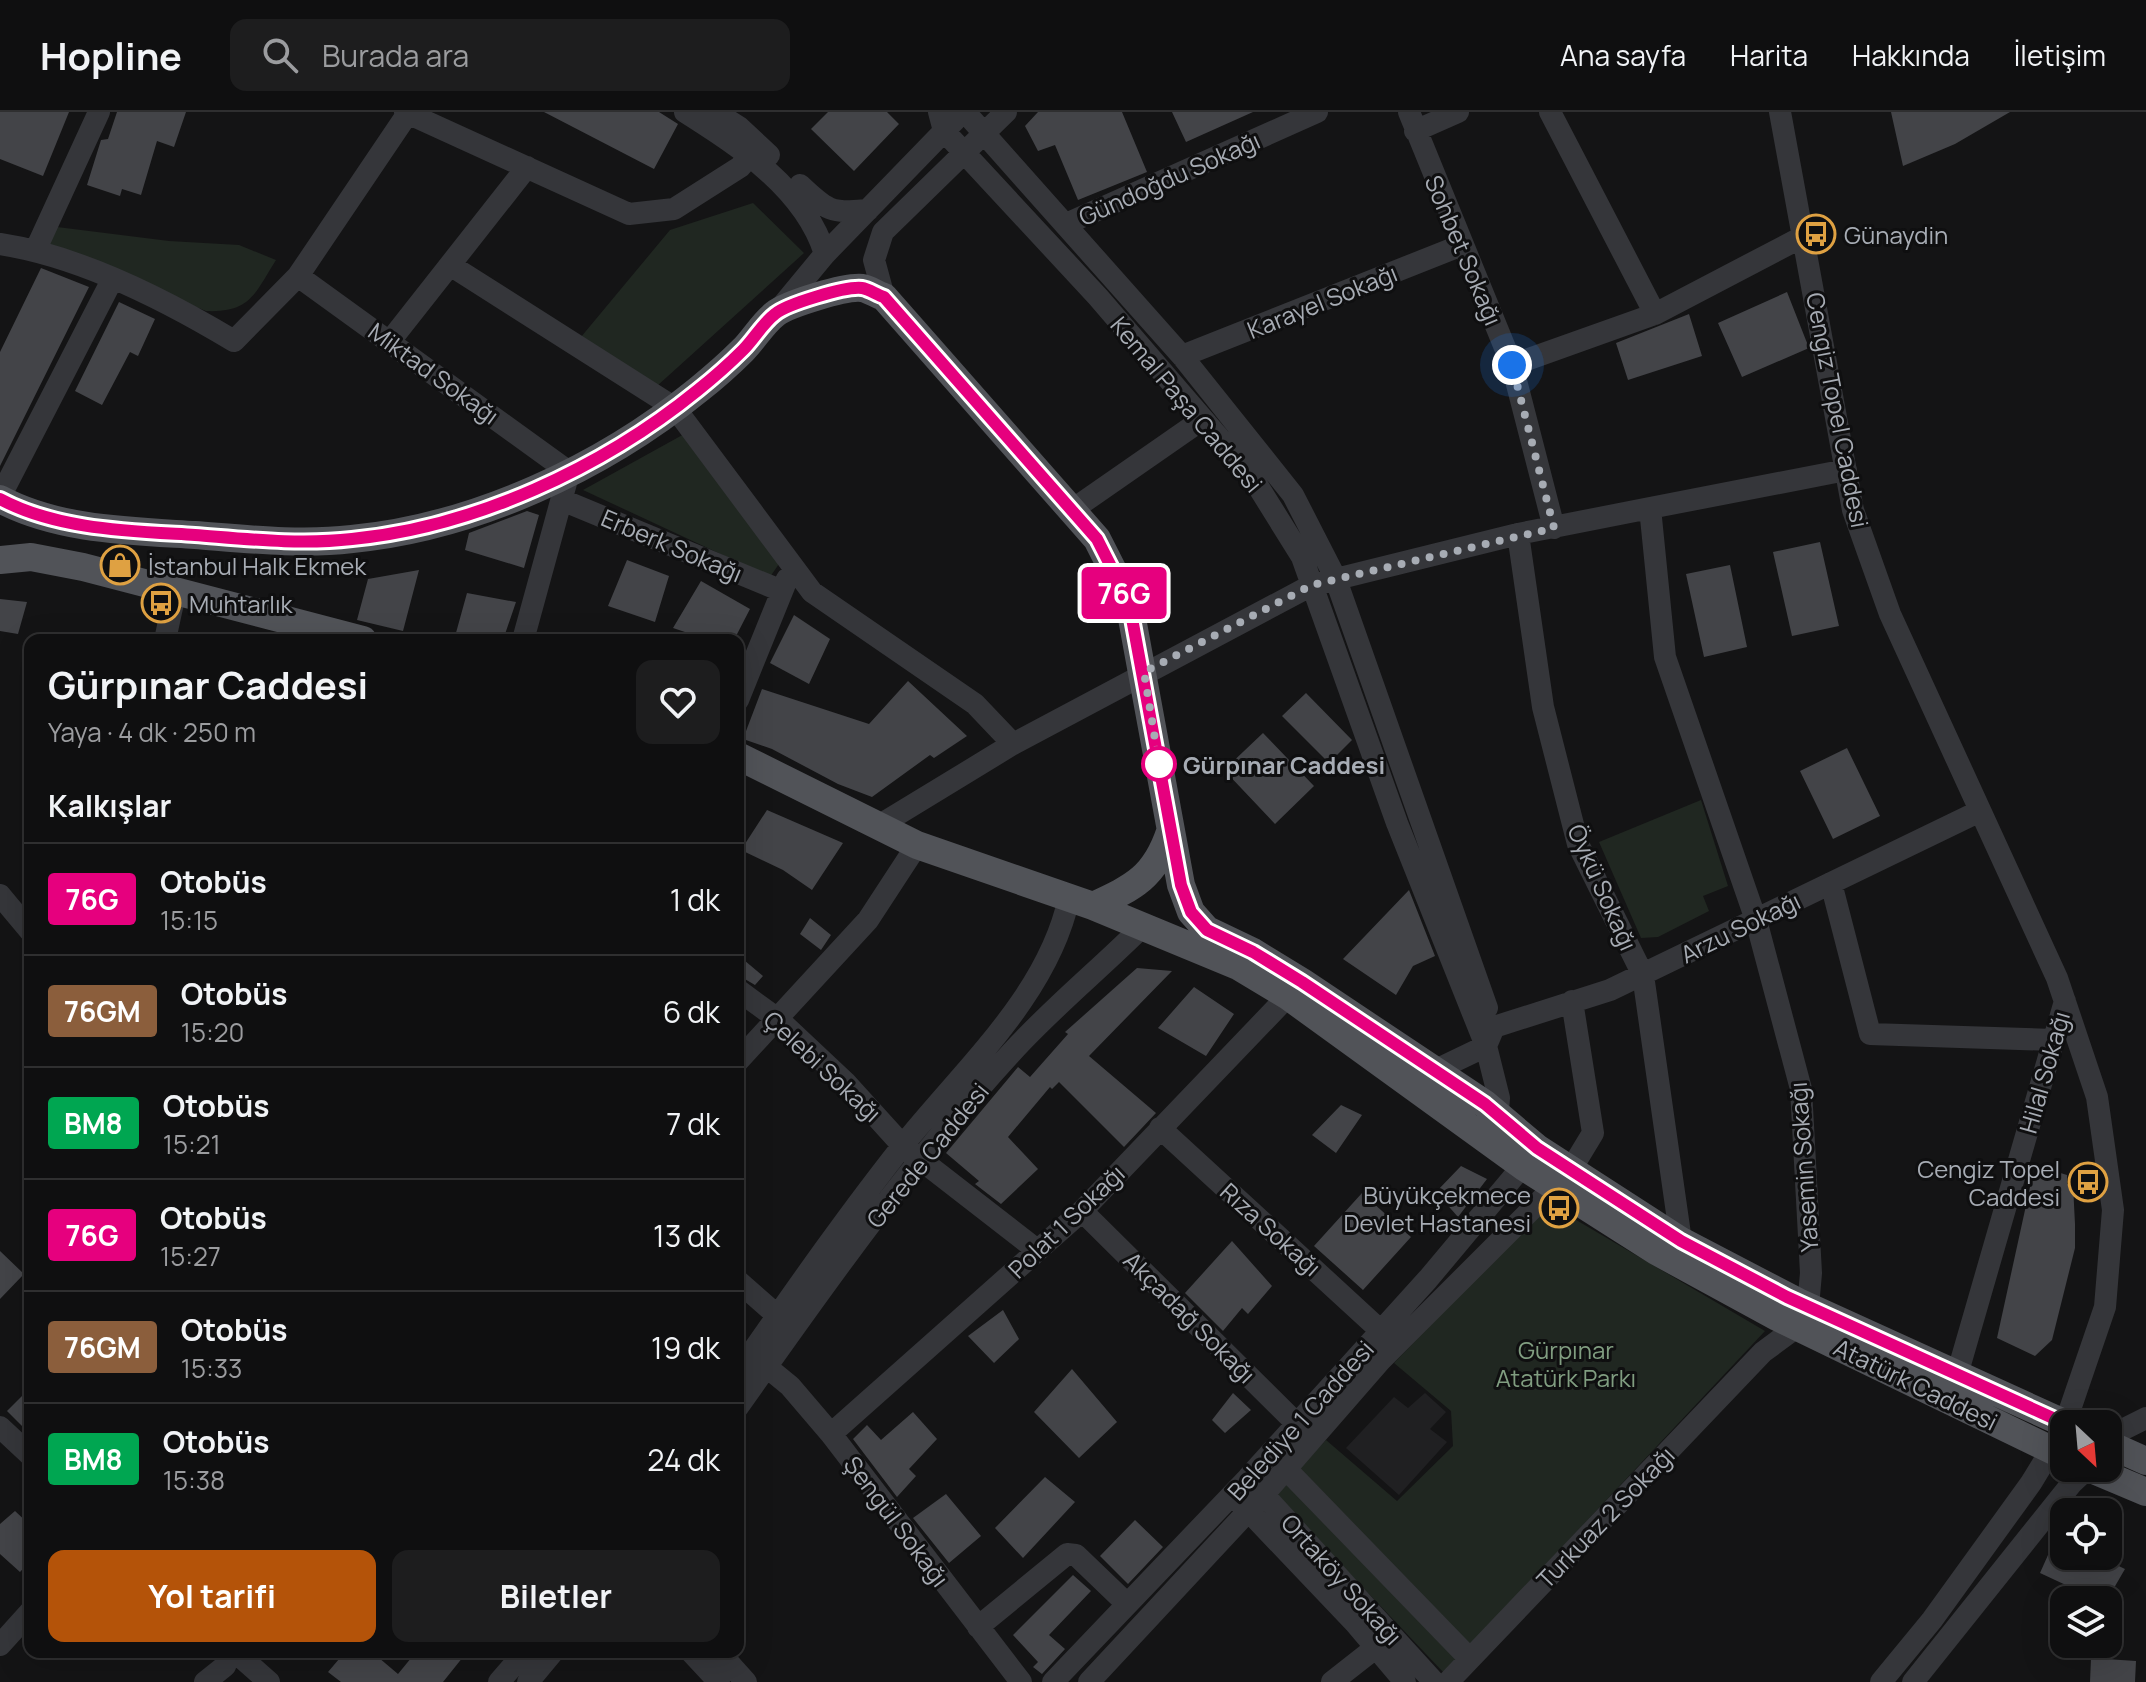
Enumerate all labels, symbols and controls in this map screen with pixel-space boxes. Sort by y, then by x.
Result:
search box [230,19,790,91]
text: Hopline [40,29,182,81]
icon: search [258,33,302,77]
text: Burada ara [322,35,469,76]
text: Ana sayfa [1560,36,1686,74]
text: Harita [1730,36,1808,74]
text: Hakkında [1852,36,1970,74]
text: İletişim [2014,36,2106,74]
street label: Gündoğdu Sokağı [1073,123,1265,233]
street label: Sohbet Sokağı [1418,170,1510,330]
bus stop icon: Günaydin [1795,213,1837,255]
place label: Günaydin [1844,218,1948,251]
street label: Karayel Sokağı [1242,256,1402,346]
street label: Cengiz Topel Caddesi [1799,290,1877,530]
street label: Kemal Paşa Caddesi [1104,309,1270,499]
street label: Miktad Sokağı [362,314,506,432]
your location [1492,345,1532,385]
street label: Erberk Sokağı [597,501,747,589]
shop icon: İstanbul Halk Ekmek [99,544,141,586]
place label: İstanbul Halk Ekmek [148,549,367,582]
line badge: 76G [1078,567,1170,619]
text: 76G [1098,574,1150,612]
bus stop icon: Muhtarlık [140,582,182,624]
place label: Muhtarlık [189,587,293,620]
text: Gürpınar Caddesi [48,658,368,710]
button: heart [636,660,720,744]
text: Yaya · 4 dk · 250 m [48,714,256,750]
marker: Gürpınar Caddesi [1142,747,1176,781]
place label: Gürpınar Caddesi [1183,748,1385,781]
text: Kalkışlar [48,785,172,826]
street label: Öykü Sokağı [1560,819,1646,955]
text: Otobüs [160,861,267,902]
text: 1 dk [670,879,720,920]
text: 76G [66,880,118,918]
street label: Arzu Sokağı [1674,884,1806,970]
text: 15:15 [160,902,218,938]
text: Otobüs [181,973,287,1014]
text: 6 dk [663,991,720,1032]
text: 76GM [64,992,141,1030]
street label: Çelebi Sokağı [757,1003,889,1129]
street label: Hilal Sokağı [2011,1007,2077,1137]
text: 15:20 [181,1014,244,1050]
street label: Gerede Caddesi [858,1076,996,1234]
street label: Yasemin Sokağı [1781,1081,1825,1253]
text: Otobüs [163,1085,269,1126]
text: 7 dk [666,1103,720,1144]
text: BM8 [64,1104,123,1142]
text: 15:21 [163,1126,221,1162]
place label: Cengiz Topel Caddesi [1917,1152,2060,1213]
street label: Polat 1 Sokağı [1001,1157,1131,1285]
bus stop icon: Cengiz Topel Caddesi [2067,1161,2109,1203]
street label: Rıza Sokağı [1214,1175,1328,1283]
place label: Büyükçekmece Devlet Hastanesi [1343,1178,1531,1239]
bus stop icon: Büyükçekmece Devlet Hastanesi [1538,1187,1580,1229]
text: Otobüs [160,1197,267,1238]
text: 13 dk [653,1215,720,1256]
text: 76G [66,1216,118,1254]
text: 15:27 [160,1238,221,1274]
street label: Akçadağ Sokağı [1117,1244,1263,1390]
text: Otobüs [181,1309,287,1350]
text: 19 dk [651,1327,720,1368]
text: 76GM [64,1328,141,1366]
street label: Atatürk Caddesi [1829,1330,2003,1438]
street label: Belediye 1 Caddesi [1219,1333,1381,1507]
park label: Gürpınar Atatürk Parkı [1496,1333,1636,1394]
text: 15:33 [181,1350,242,1386]
north arrow [2050,1410,2122,1482]
map controls [2050,1410,2122,1658]
text: Otobüs [163,1421,269,1462]
text: 24 dk [647,1439,720,1480]
street label: Turkuaz 2 Sokağı [1529,1439,1681,1595]
text: BM8 [64,1440,123,1478]
street label: Şengül Sokağı [837,1449,957,1593]
text: 15:38 [163,1462,225,1498]
button: locate [2050,1498,2122,1570]
street label: Ortaköy Sokağı [1274,1506,1410,1652]
button: Yol tarifi [48,1550,376,1642]
button: Biletler [392,1550,720,1642]
button: layers [2050,1586,2122,1658]

